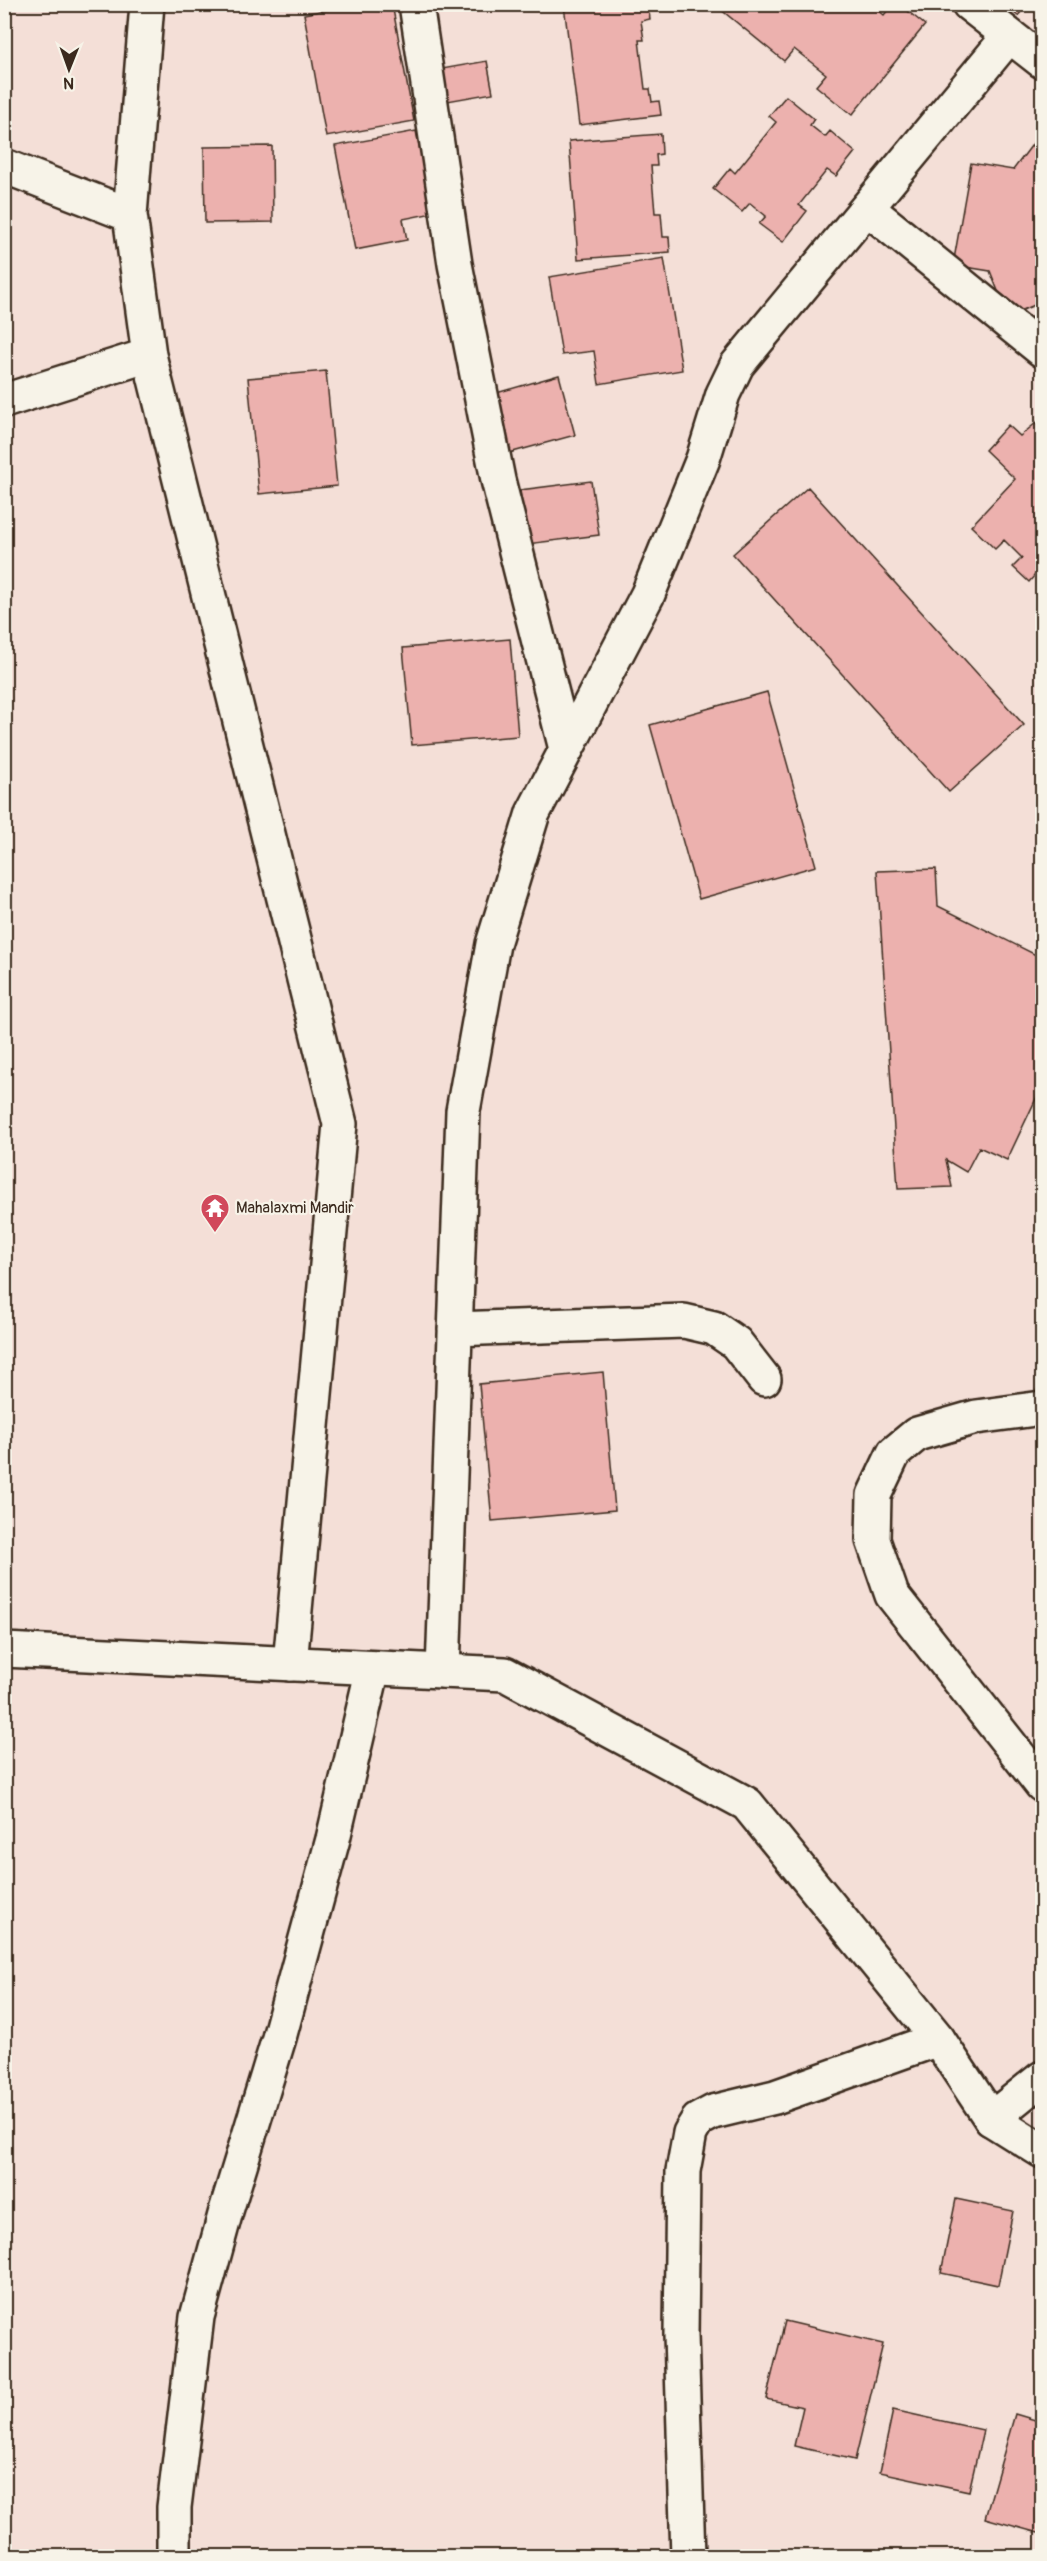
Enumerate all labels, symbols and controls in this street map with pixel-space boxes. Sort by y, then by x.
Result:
north arrow [39,39,99,99]
text: N [63,73,74,93]
temple icon: Mahalaxmi Mandir [199,1192,231,1234]
place label: Mahalaxmi Mandir [236,1198,354,1218]

